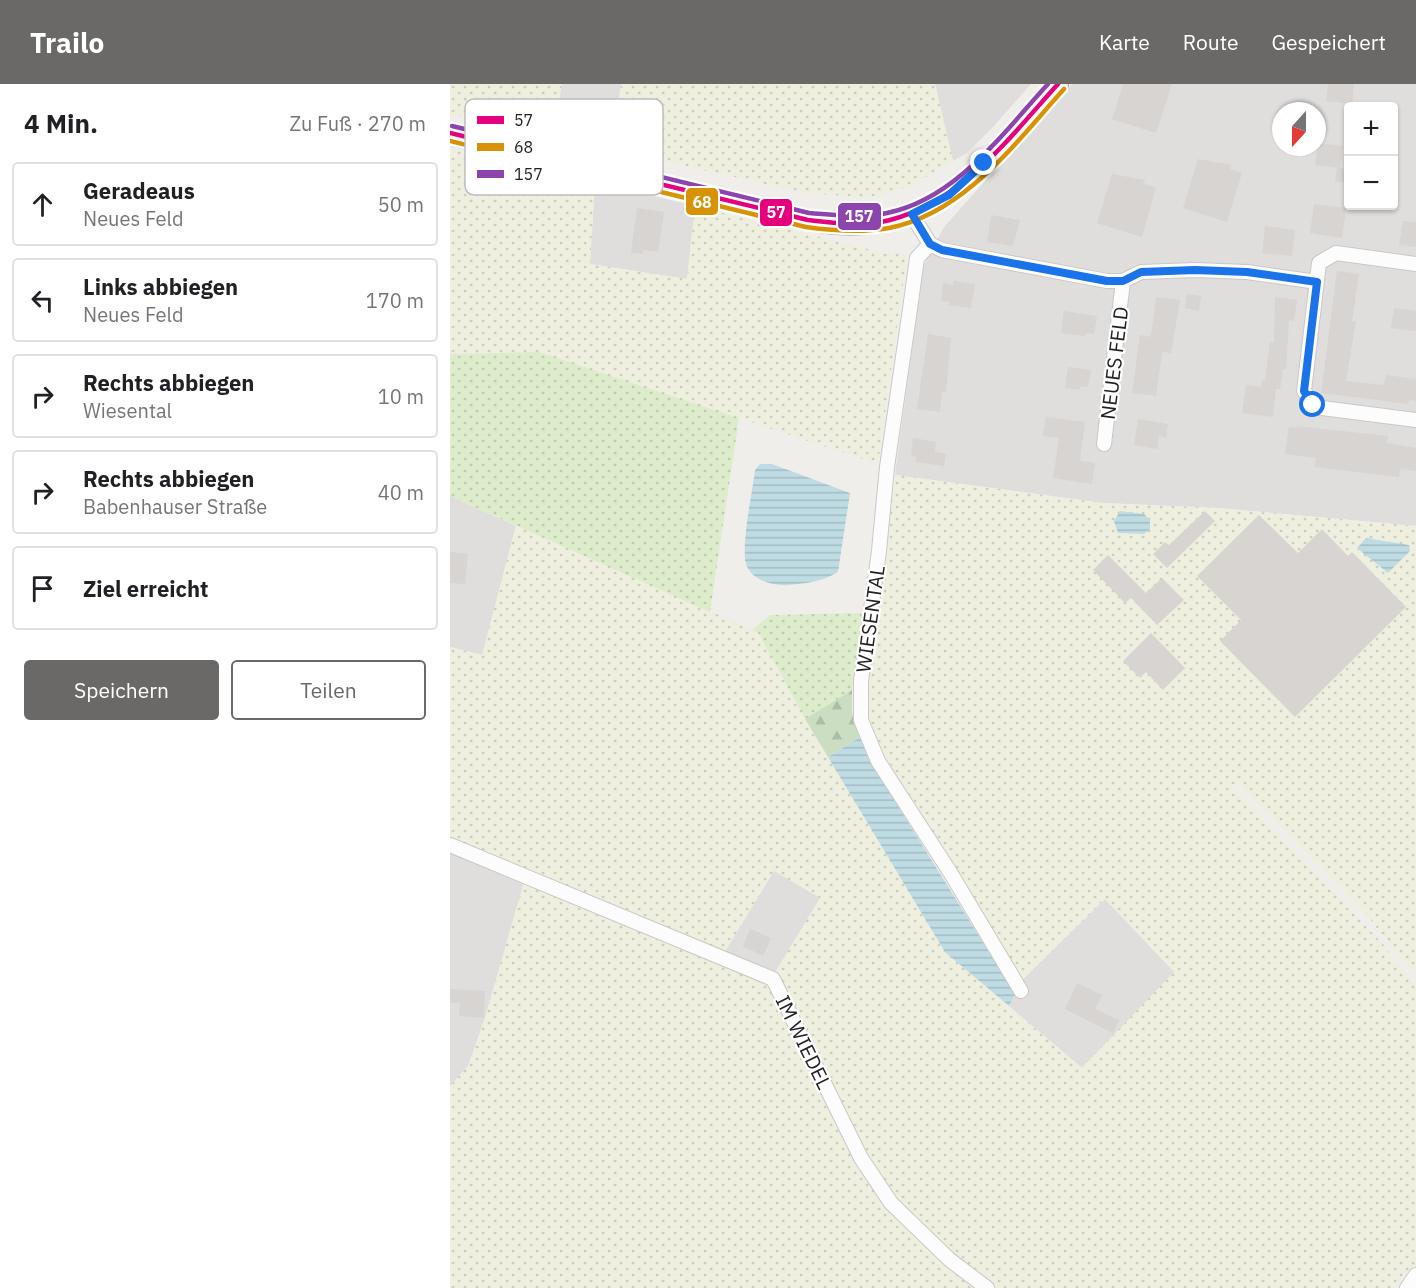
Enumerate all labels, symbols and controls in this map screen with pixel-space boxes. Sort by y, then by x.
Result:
text: Trailo [30,24,104,61]
text: Karte [1099,28,1150,56]
text: Route [1183,28,1239,56]
text: Gespeichert [1272,28,1386,56]
legend [465,99,663,195]
north arrow [1272,102,1326,156]
map controls [1344,102,1398,210]
button: + [1344,102,1398,156]
text: 4 Min. [24,106,98,140]
text: Zu Fuß · 270 m [289,110,426,137]
text: 57 [514,110,533,130]
text: 68 [514,137,533,157]
route end [970,149,996,175]
button: − [1344,156,1398,210]
text: 157 [514,164,543,184]
text: Geradeaus [83,176,195,205]
line badge: 68 [685,187,719,216]
icon: ahead [26,188,59,221]
text: 50 m [378,191,424,218]
text: 68 [692,192,712,212]
line badge: 57 [759,198,793,227]
text: 57 [766,202,786,222]
line badge: 157 [837,202,882,231]
text: Neues Feld [83,205,184,232]
text: 157 [845,206,873,226]
text: Links abbiegen [83,272,238,301]
icon: left [26,284,59,317]
text: 170 m [366,287,424,314]
text: Neues Feld [83,301,184,328]
street label: NEUES FELD [1094,305,1134,421]
text: Rechts abbiegen [83,368,254,397]
icon: right [26,380,59,413]
text: 10 m [378,383,424,410]
route start [1299,391,1325,417]
text: Wiesental [83,397,172,424]
text: Rechts abbiegen [83,464,254,493]
icon: right [26,476,59,509]
text: 40 m [378,479,424,506]
text: Babenhauser Straße [83,493,267,520]
street label: WIESENTAL [849,564,891,674]
icon: arrive [26,572,59,605]
text: Ziel erreicht [83,574,208,603]
button: Speichern [24,660,219,720]
button: Teilen [231,660,426,720]
street label: IM WIEDEL [770,990,838,1094]

